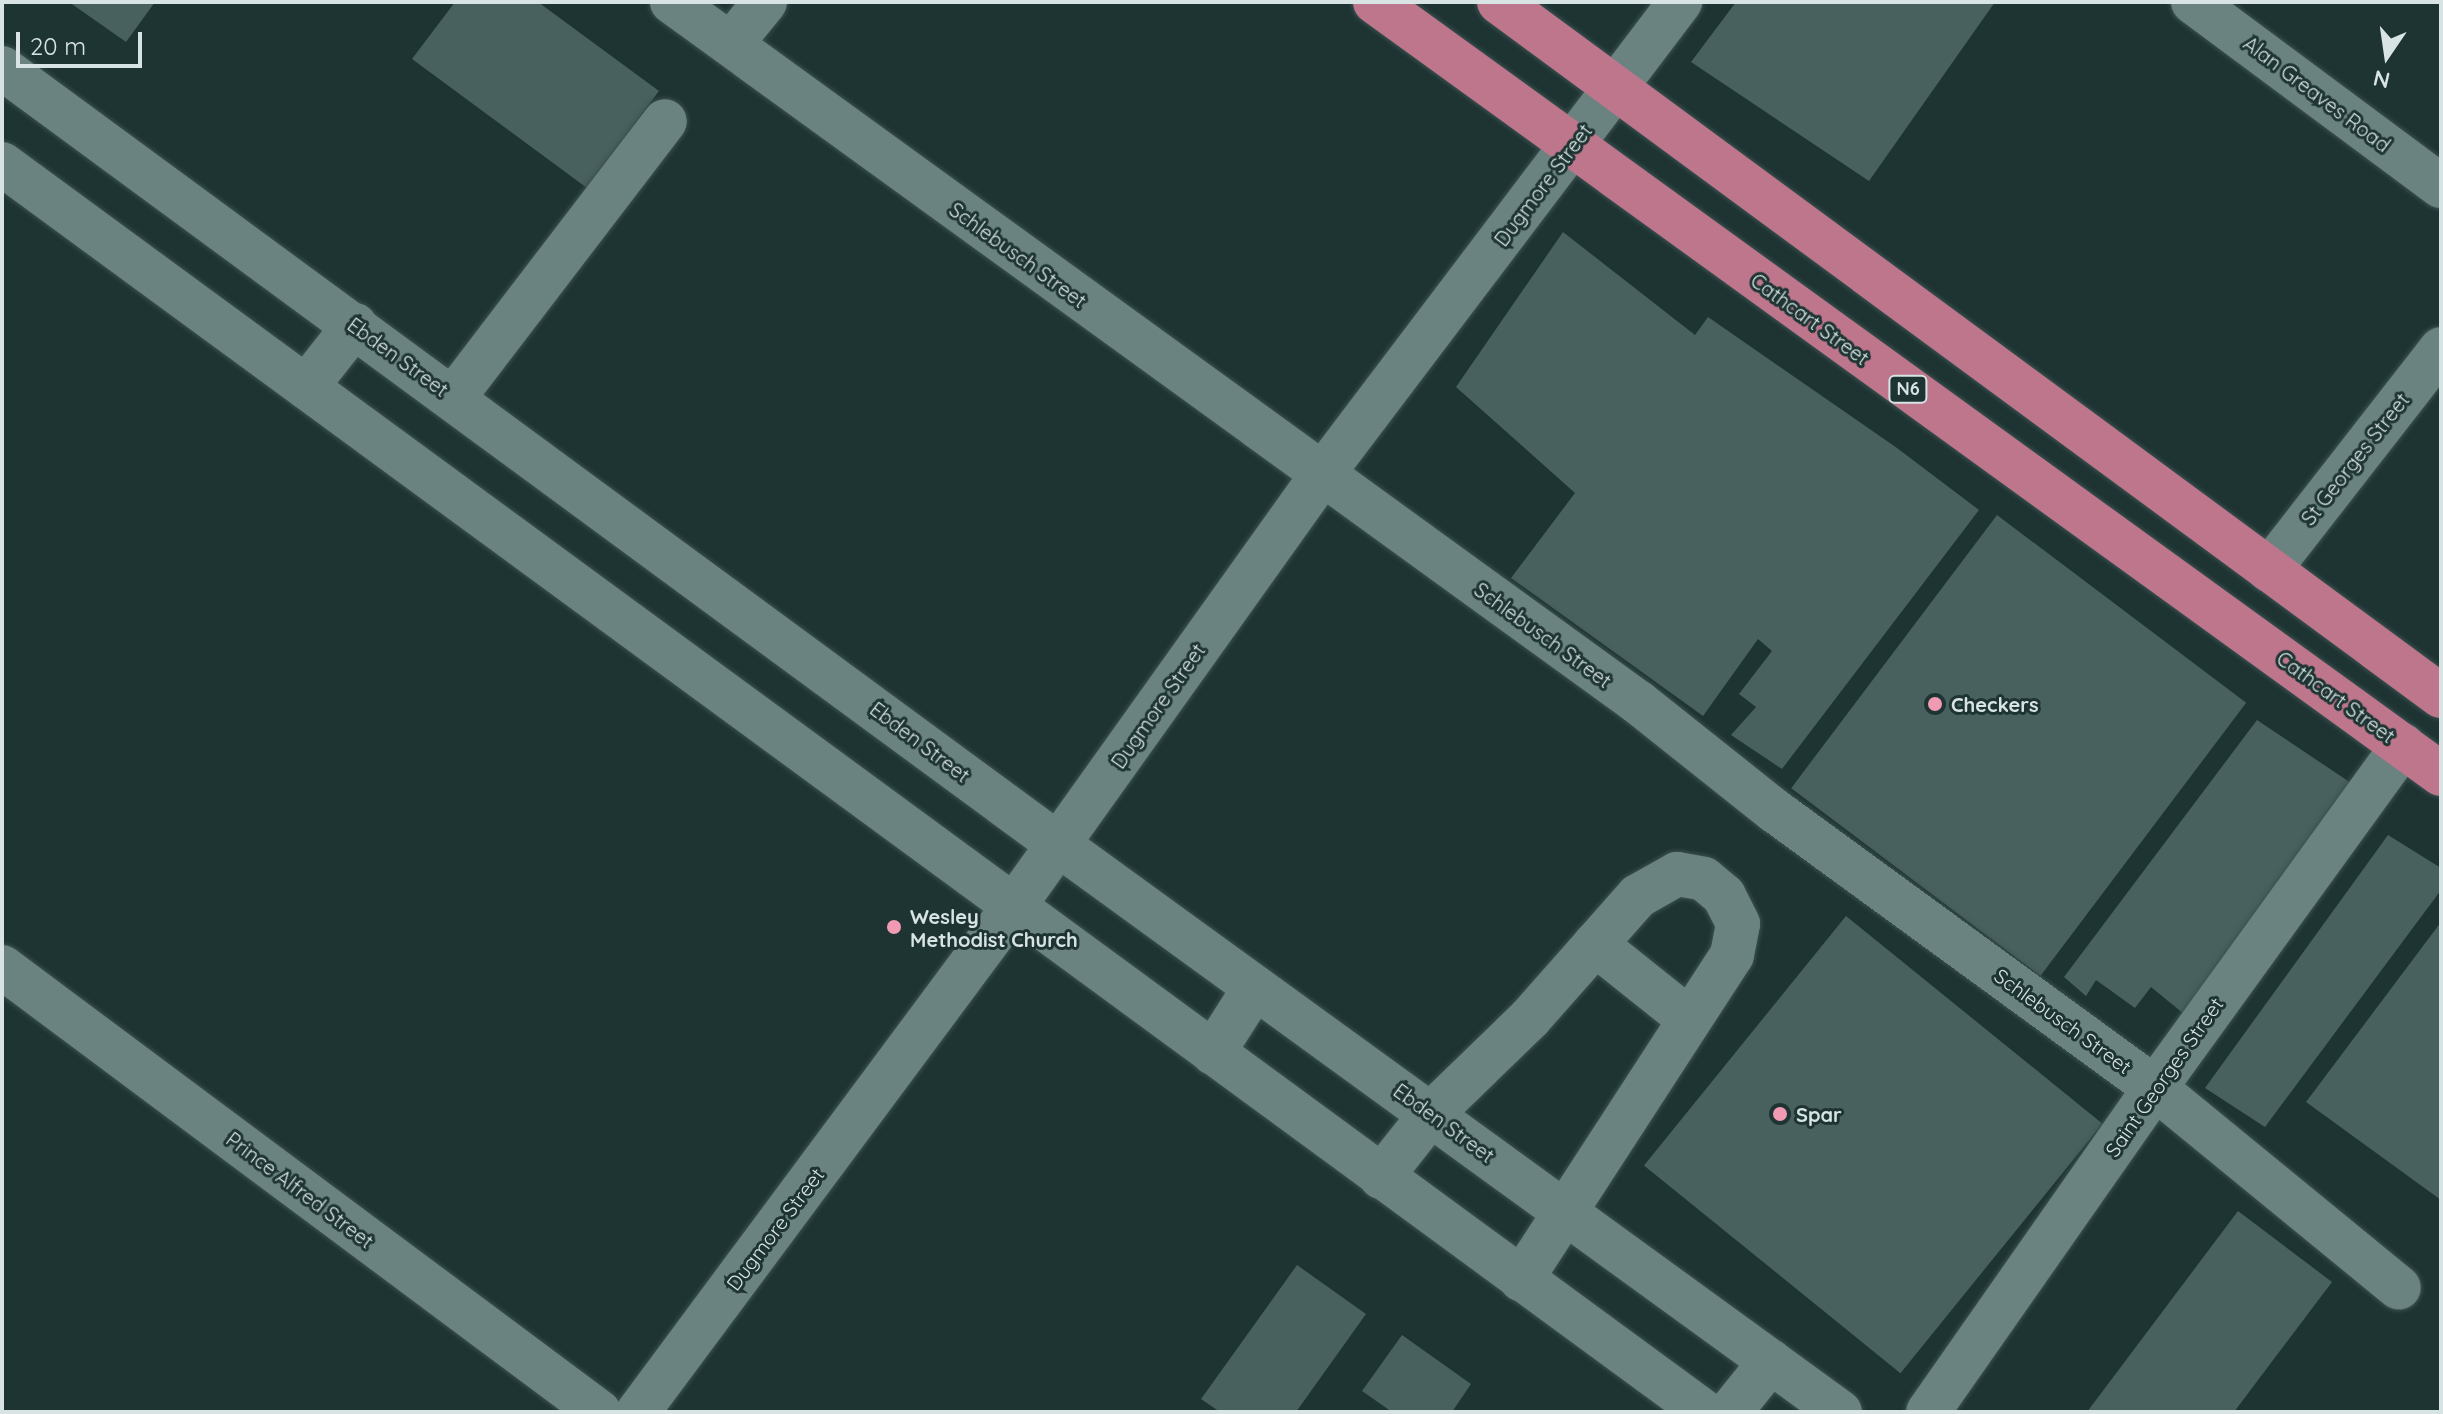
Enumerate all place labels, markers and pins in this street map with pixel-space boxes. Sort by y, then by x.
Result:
place label: Checkers [1951,692,2039,716]
marker: Checkers [1926,695,1944,713]
place label: Wesley Methodist Church [910,904,1078,951]
marker: Wesley Methodist Church [885,918,903,936]
place label: Spar [1796,1102,1842,1126]
marker: Spar [1771,1105,1789,1123]

